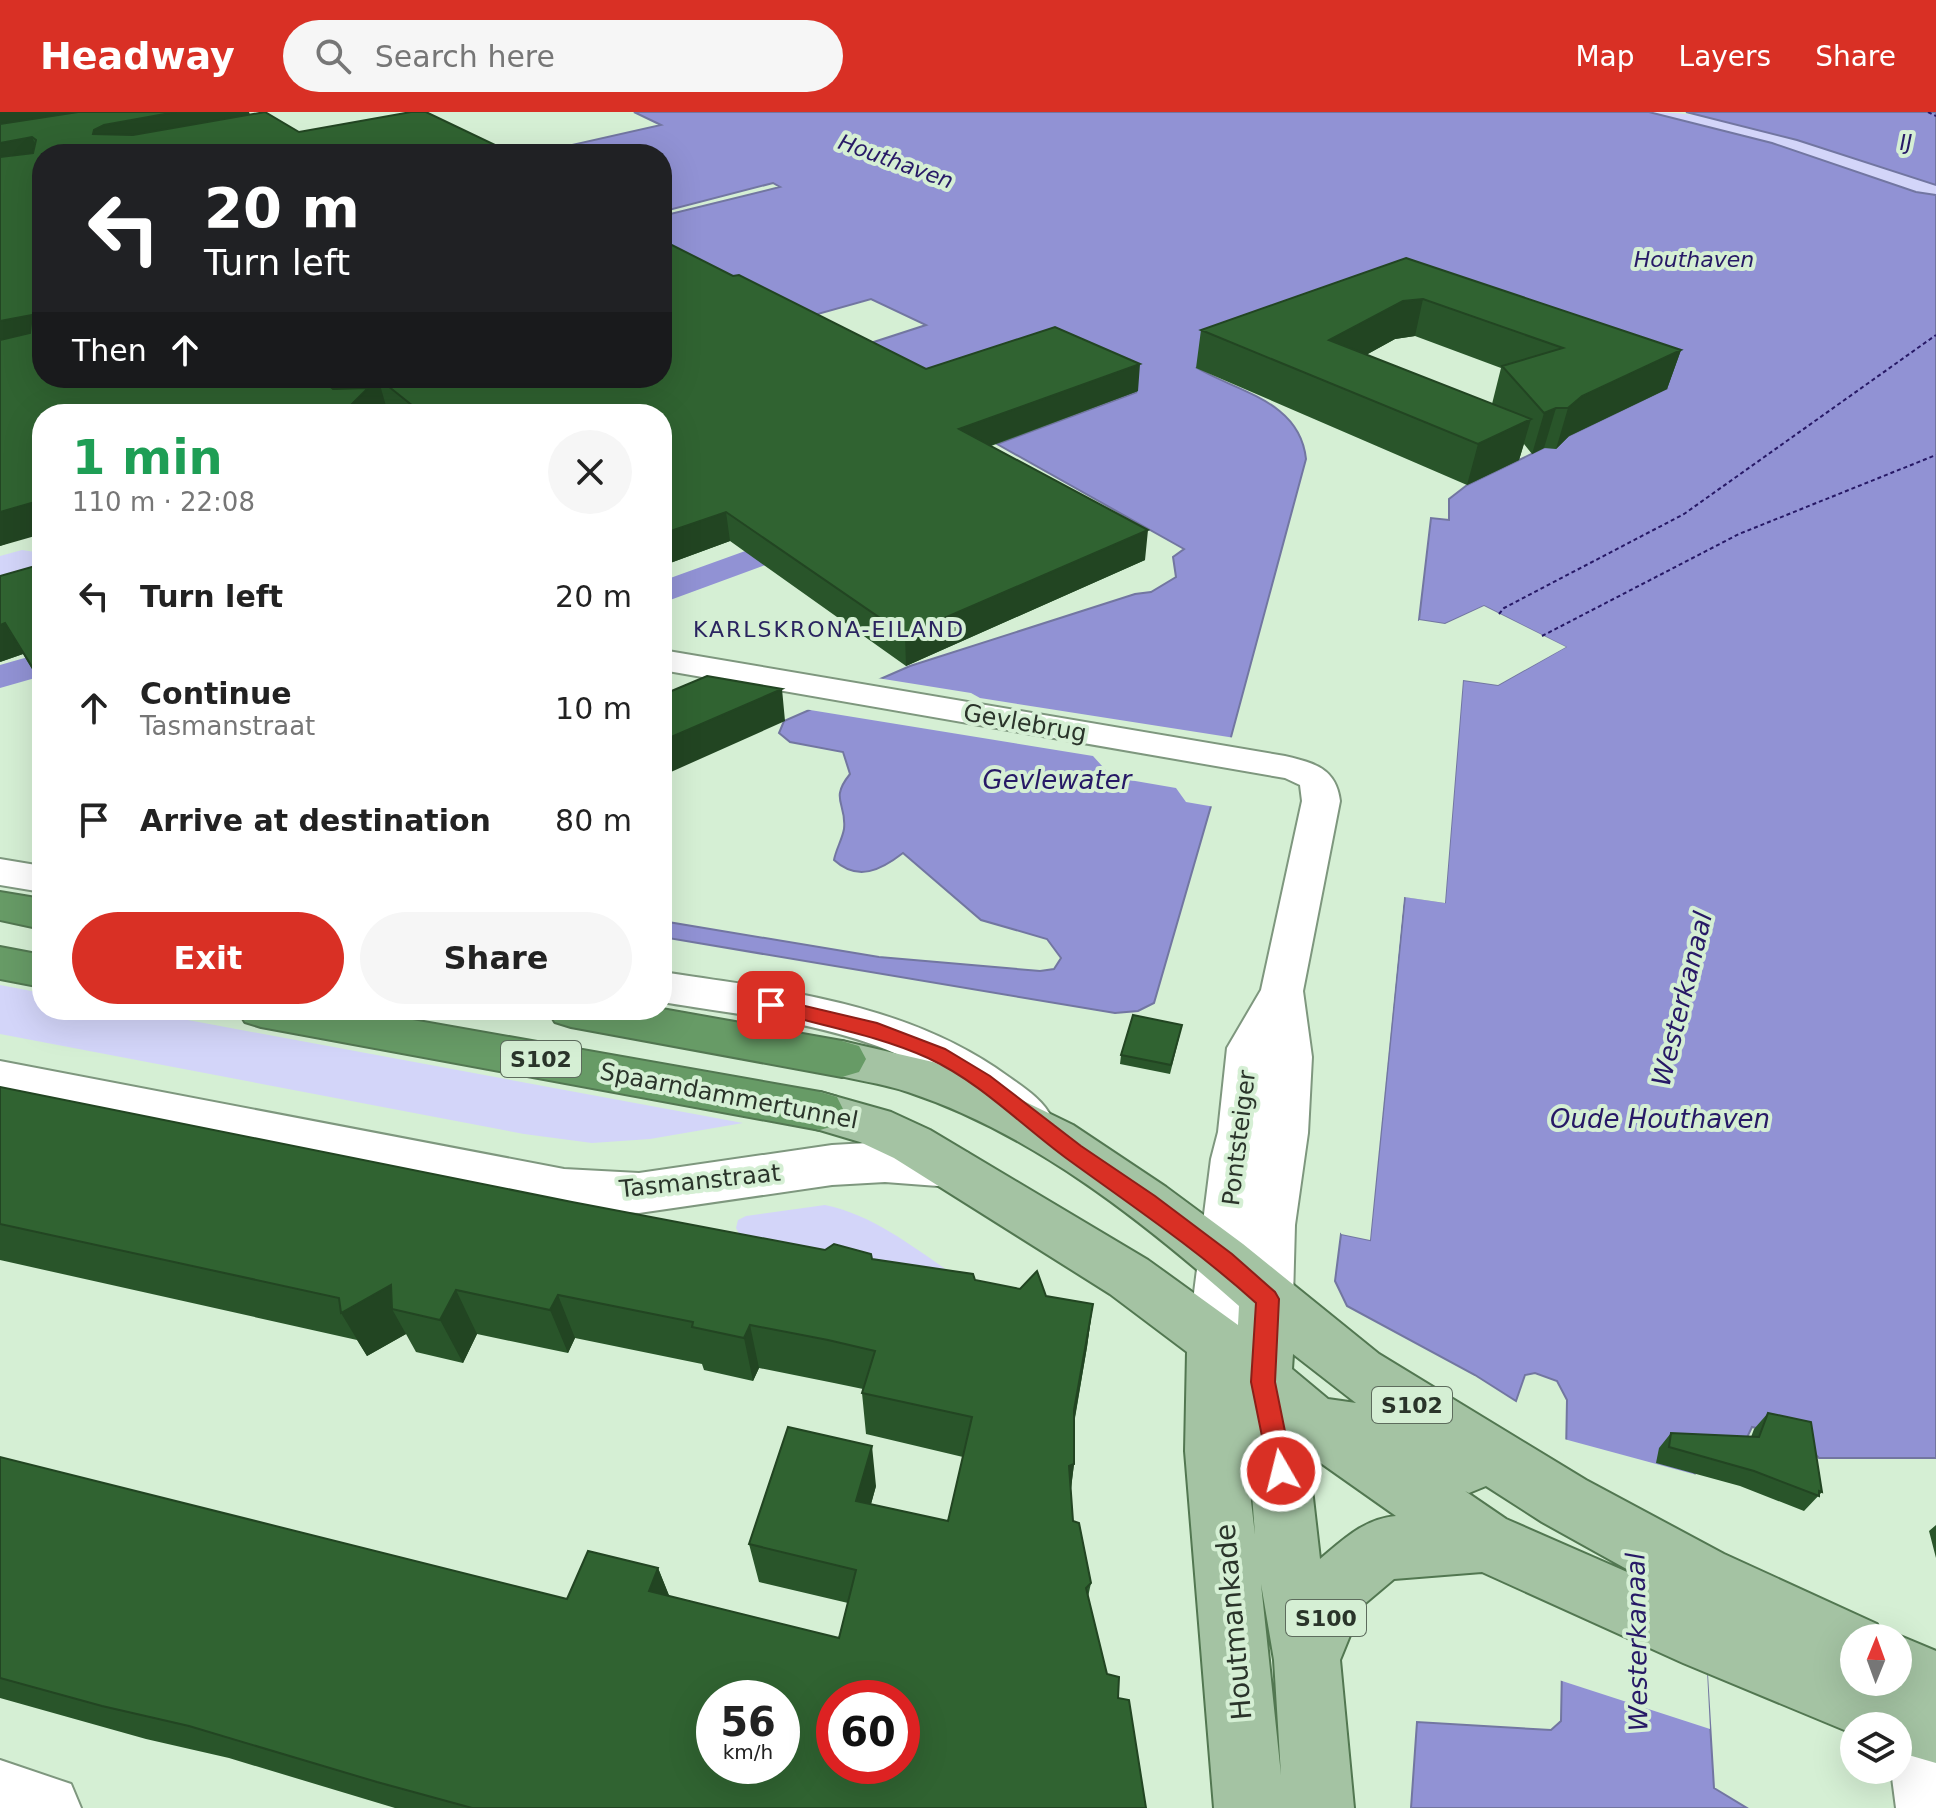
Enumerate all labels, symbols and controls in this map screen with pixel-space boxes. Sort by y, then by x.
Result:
search box [283,20,843,92]
text: Headway [40,34,235,78]
icon: search [311,34,355,78]
text: Search here [375,39,555,74]
text: Map [1575,40,1635,73]
text: Layers [1679,40,1771,73]
text: Share [1815,40,1896,73]
water label: Houthaven [835,129,957,194]
water label: IJ [1900,130,1912,155]
text: 20 m [204,175,360,240]
icon: left [72,176,176,280]
text: Turn left [204,242,350,283]
water label: Houthaven [1634,247,1754,272]
icon: ahead [163,328,207,372]
text: Then [72,333,147,368]
text: 1 min [72,429,223,485]
button: close [548,430,632,514]
text: 110 m · 22:08 [72,487,255,517]
icon: left [72,574,116,618]
text: Turn left [140,579,283,614]
text: 20 m [555,579,632,614]
district label: KARLSKRONA-EILAND [693,617,965,642]
text: Continue [140,676,292,711]
icon: ahead [72,686,116,730]
text: 10 m [555,691,632,726]
street label: Gevlebrug [961,698,1089,748]
text: Tasmanstraat [140,711,315,741]
water label: Gevlewater [983,765,1134,795]
icon: arrive [72,798,116,842]
text: Arrive at destination [140,803,491,838]
text: 80 m [555,803,632,838]
water label: Westerkanaal [1646,908,1718,1089]
button: Exit [72,912,344,1004]
button: Share [360,912,632,1004]
pin [737,971,805,1039]
icon: arrive [749,983,793,1027]
road number: S102 [501,1041,581,1077]
street label: Spaarndammertunnel [598,1057,860,1135]
street label: Pontsteiger [1217,1069,1261,1207]
water label: Oude Houthaven [1550,1104,1770,1134]
street label: Tasmanstraat [617,1159,782,1203]
road number: S102 [1372,1387,1452,1423]
position arrow [1239,1429,1323,1513]
street label: Houtmankade [1208,1522,1259,1722]
water label: Westerkanaal [1620,1552,1654,1732]
road number: S100 [1286,1600,1366,1636]
north arrow [1840,1624,1912,1696]
map controls [1840,1624,1912,1784]
speed limit sign: 60 [816,1680,920,1784]
text: 56 [720,1699,776,1745]
button: layers [1840,1712,1912,1784]
text: km/h [723,1740,773,1764]

